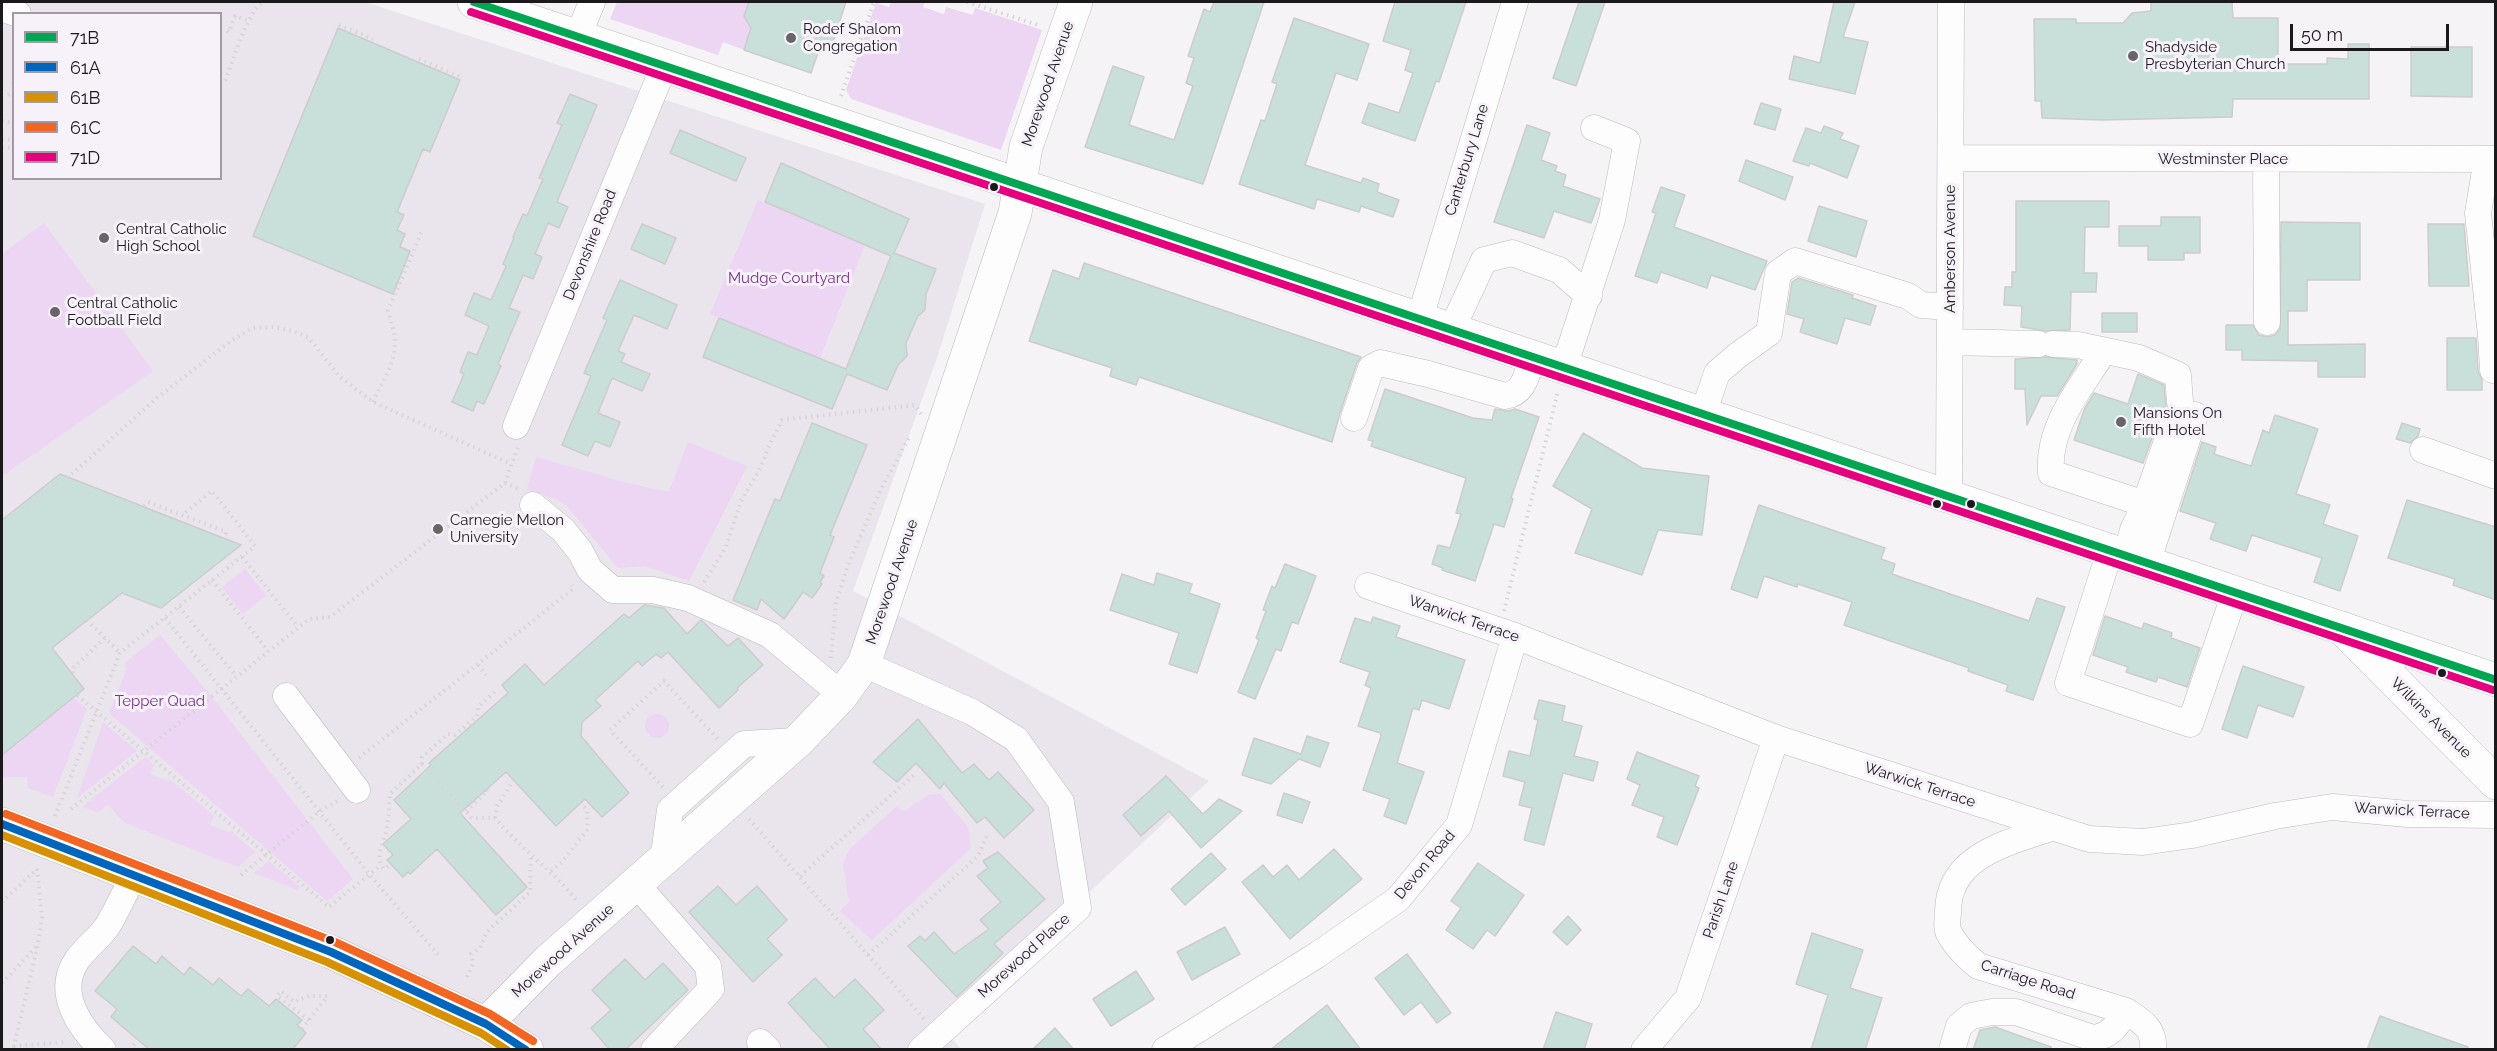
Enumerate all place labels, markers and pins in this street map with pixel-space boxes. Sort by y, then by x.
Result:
place label: Rodef Shalom Congregation [803,20,901,55]
marker: Rodef Shalom Congregation [784,31,798,45]
place label: Shadyside Presbyterian Church [2145,38,2285,73]
marker: Shadyside Presbyterian Church [2126,49,2140,63]
unlabelled marker [988,181,1000,193]
place label: Central Catholic High School [116,220,227,255]
marker: Central Catholic High School [97,231,111,245]
place label: Central Catholic Football Field [67,294,178,329]
marker: Central Catholic Football Field [48,305,62,319]
place label: Mansions On Fifth Hotel [2133,404,2222,439]
marker: Mansions On Fifth Hotel [2114,415,2128,429]
unlabelled marker [1931,498,1943,510]
unlabelled marker [1965,498,1977,510]
place label: Carnegie Mellon University [450,511,564,546]
marker: Carnegie Mellon University [431,522,445,536]
unlabelled marker [2436,667,2448,679]
unlabelled marker [324,934,336,946]

